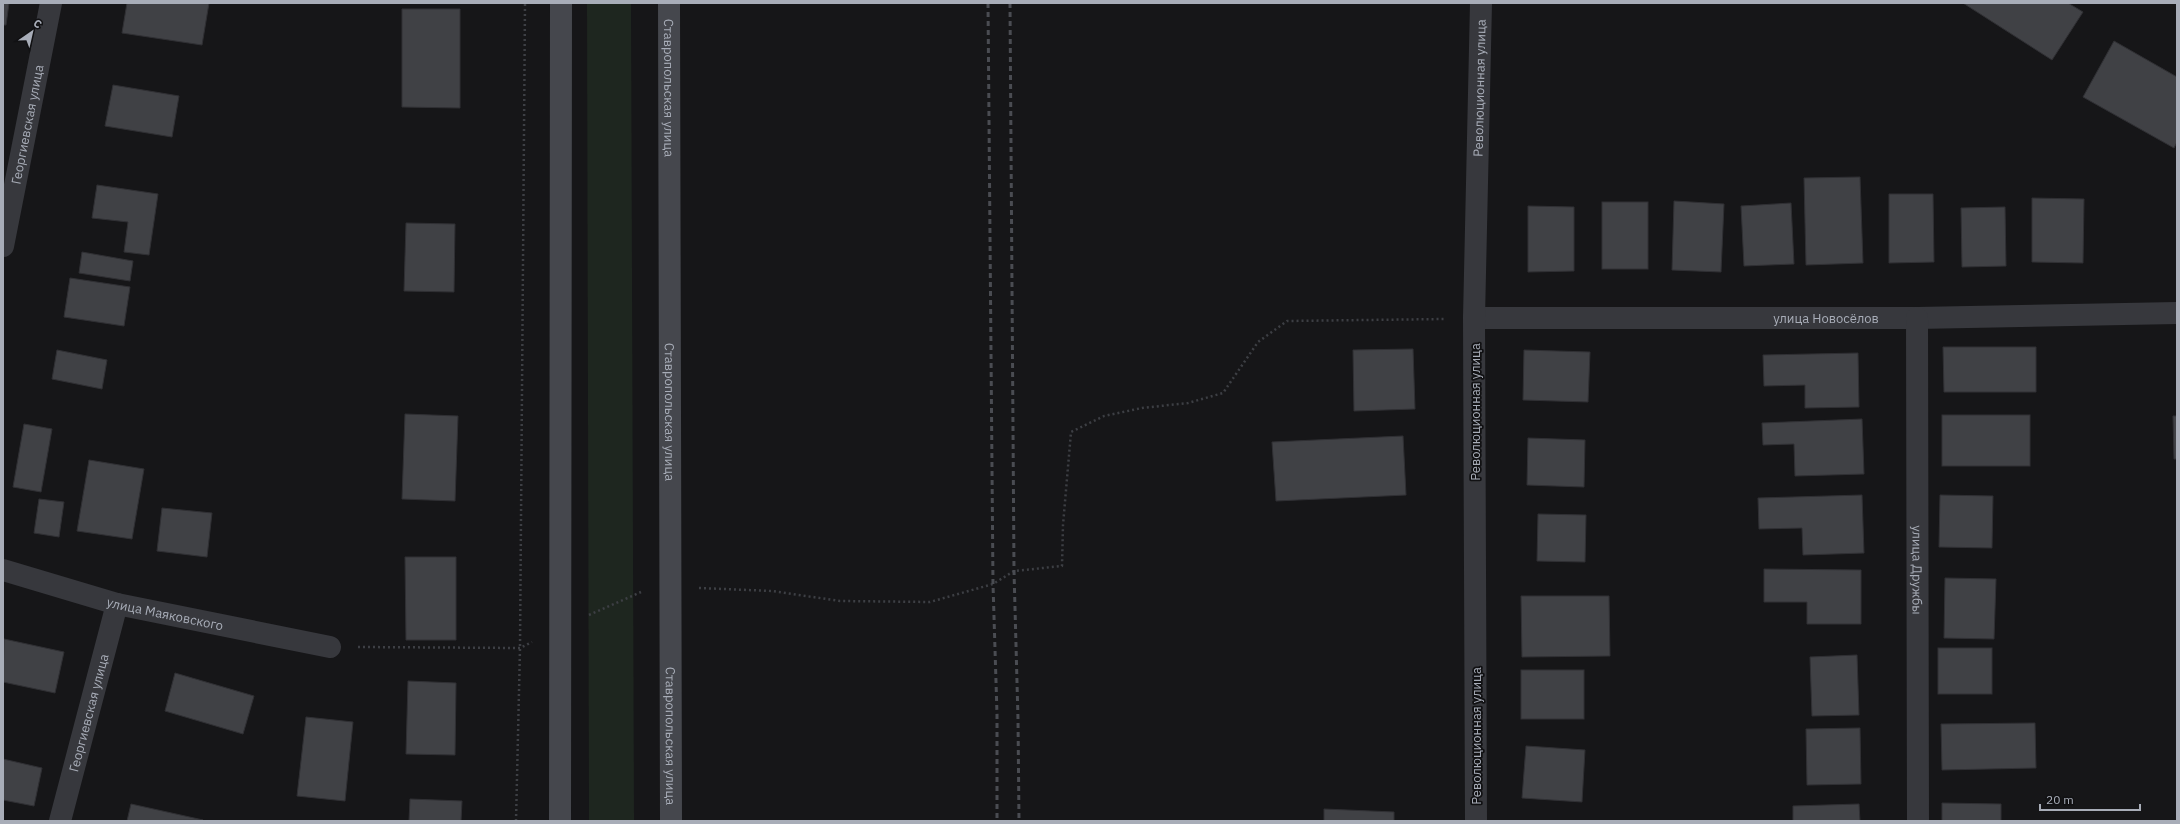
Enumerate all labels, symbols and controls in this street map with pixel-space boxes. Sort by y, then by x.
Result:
north arrow [12,12,52,52]
text: С [31,16,44,32]
street label: Ставропольская улица [660,19,677,157]
street label: Революционная улица [1470,19,1490,157]
street label: Георгиевская улица [7,63,48,186]
street label: улица Новосёлов [1773,310,1879,327]
street label: Ставропольская улица [661,343,678,481]
street label: Революционная улица [1467,343,1484,481]
street label: улица Дружбы [1908,525,1926,615]
street label: улица Маяковского [105,593,225,634]
street label: Георгиевская улица [65,652,113,774]
street label: Ставропольская улица [662,667,679,805]
street label: Революционная улица [1468,667,1485,805]
scale bar [2040,786,2140,812]
text: 20 m [2046,792,2074,807]

